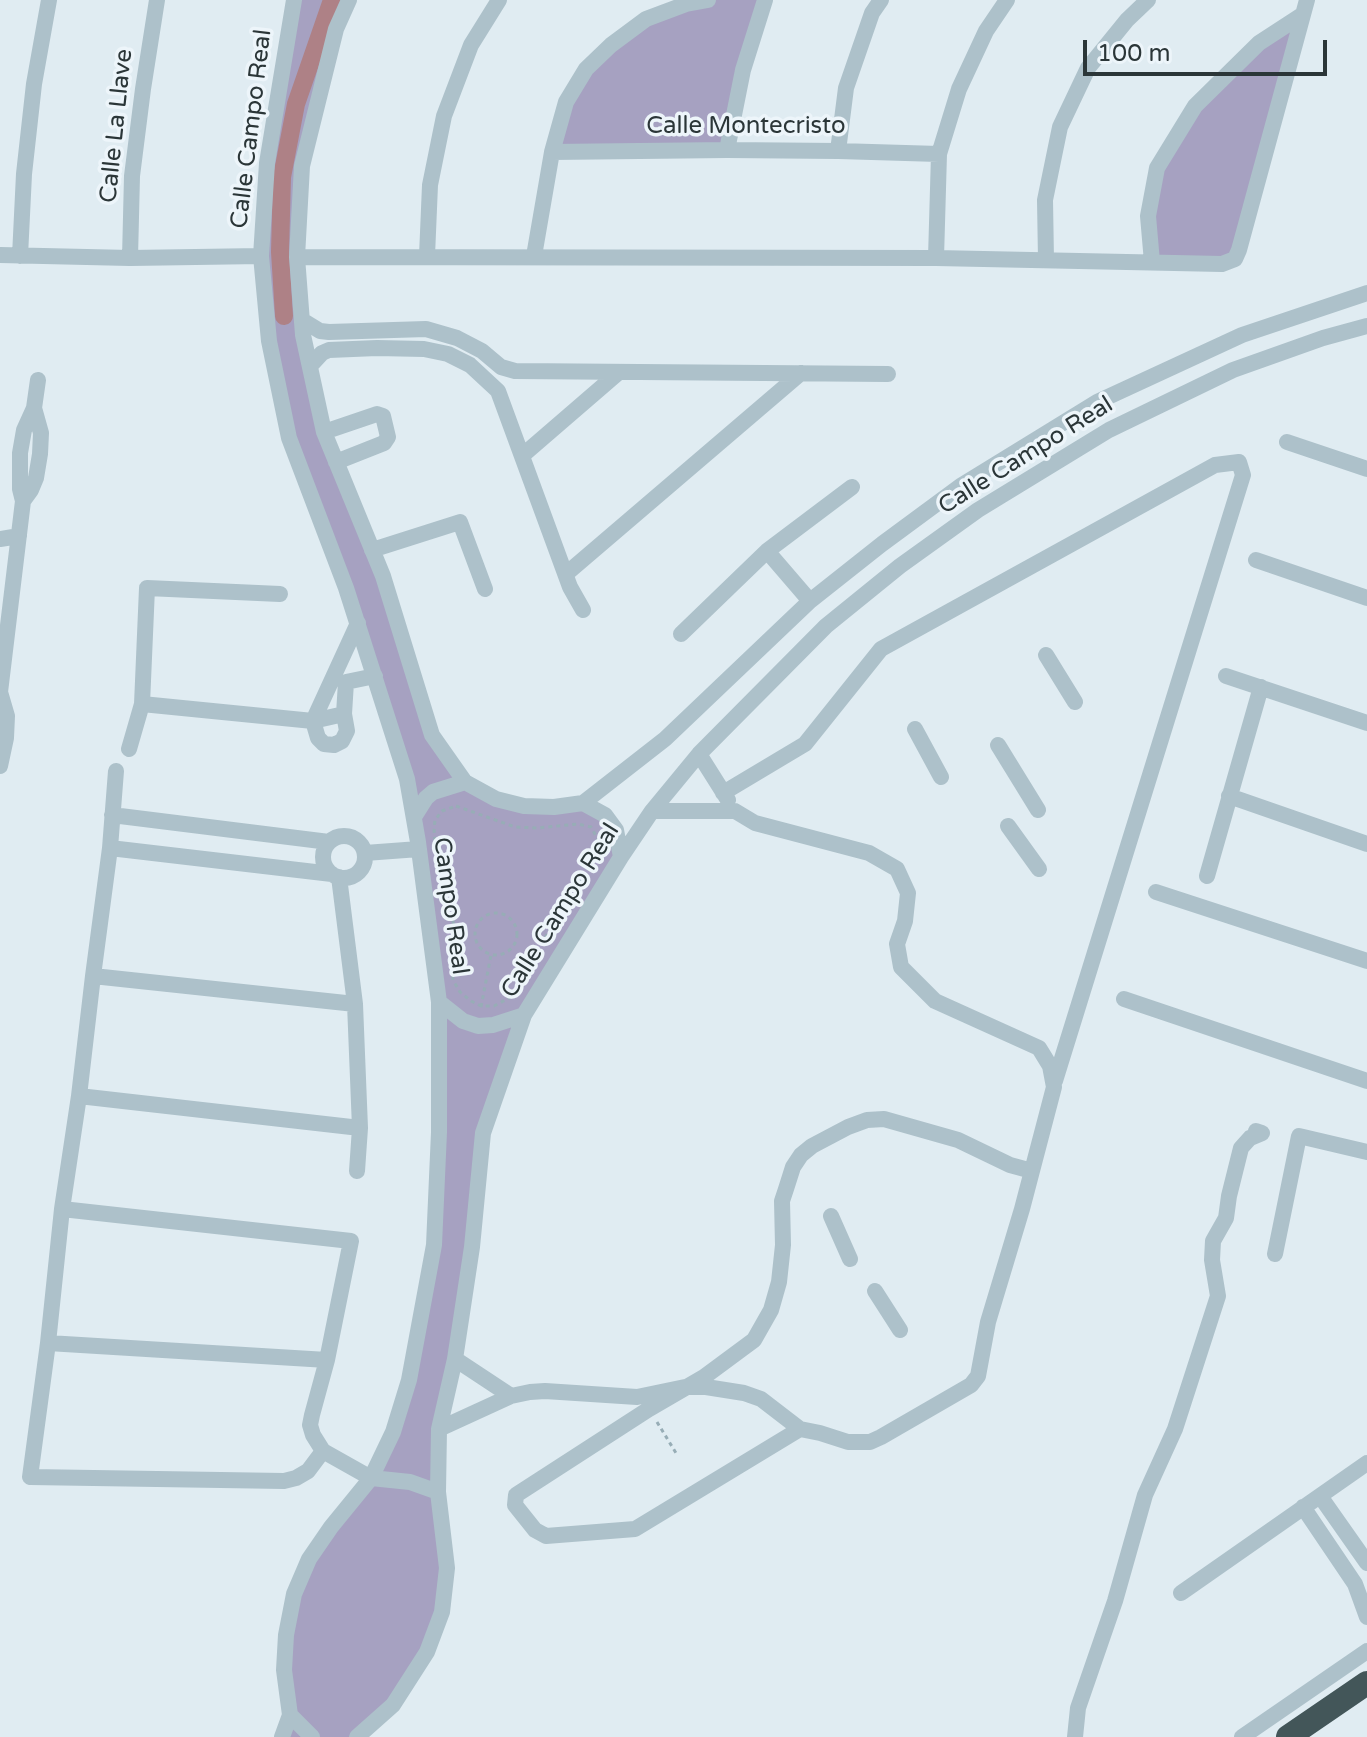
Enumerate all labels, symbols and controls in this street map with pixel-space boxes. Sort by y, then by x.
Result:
scale bar [1087,24,1331,74]
street label: Calle Campo Real [226,28,278,230]
text: 100 m [1097,39,1171,68]
street label: Calle La Llave [95,48,139,204]
street label: Calle Montecristo [646,113,846,141]
street label: Calle Campo Real [933,391,1119,521]
street label: Calle Campo Real [496,818,626,1004]
street label: Campo Real [426,836,474,976]

